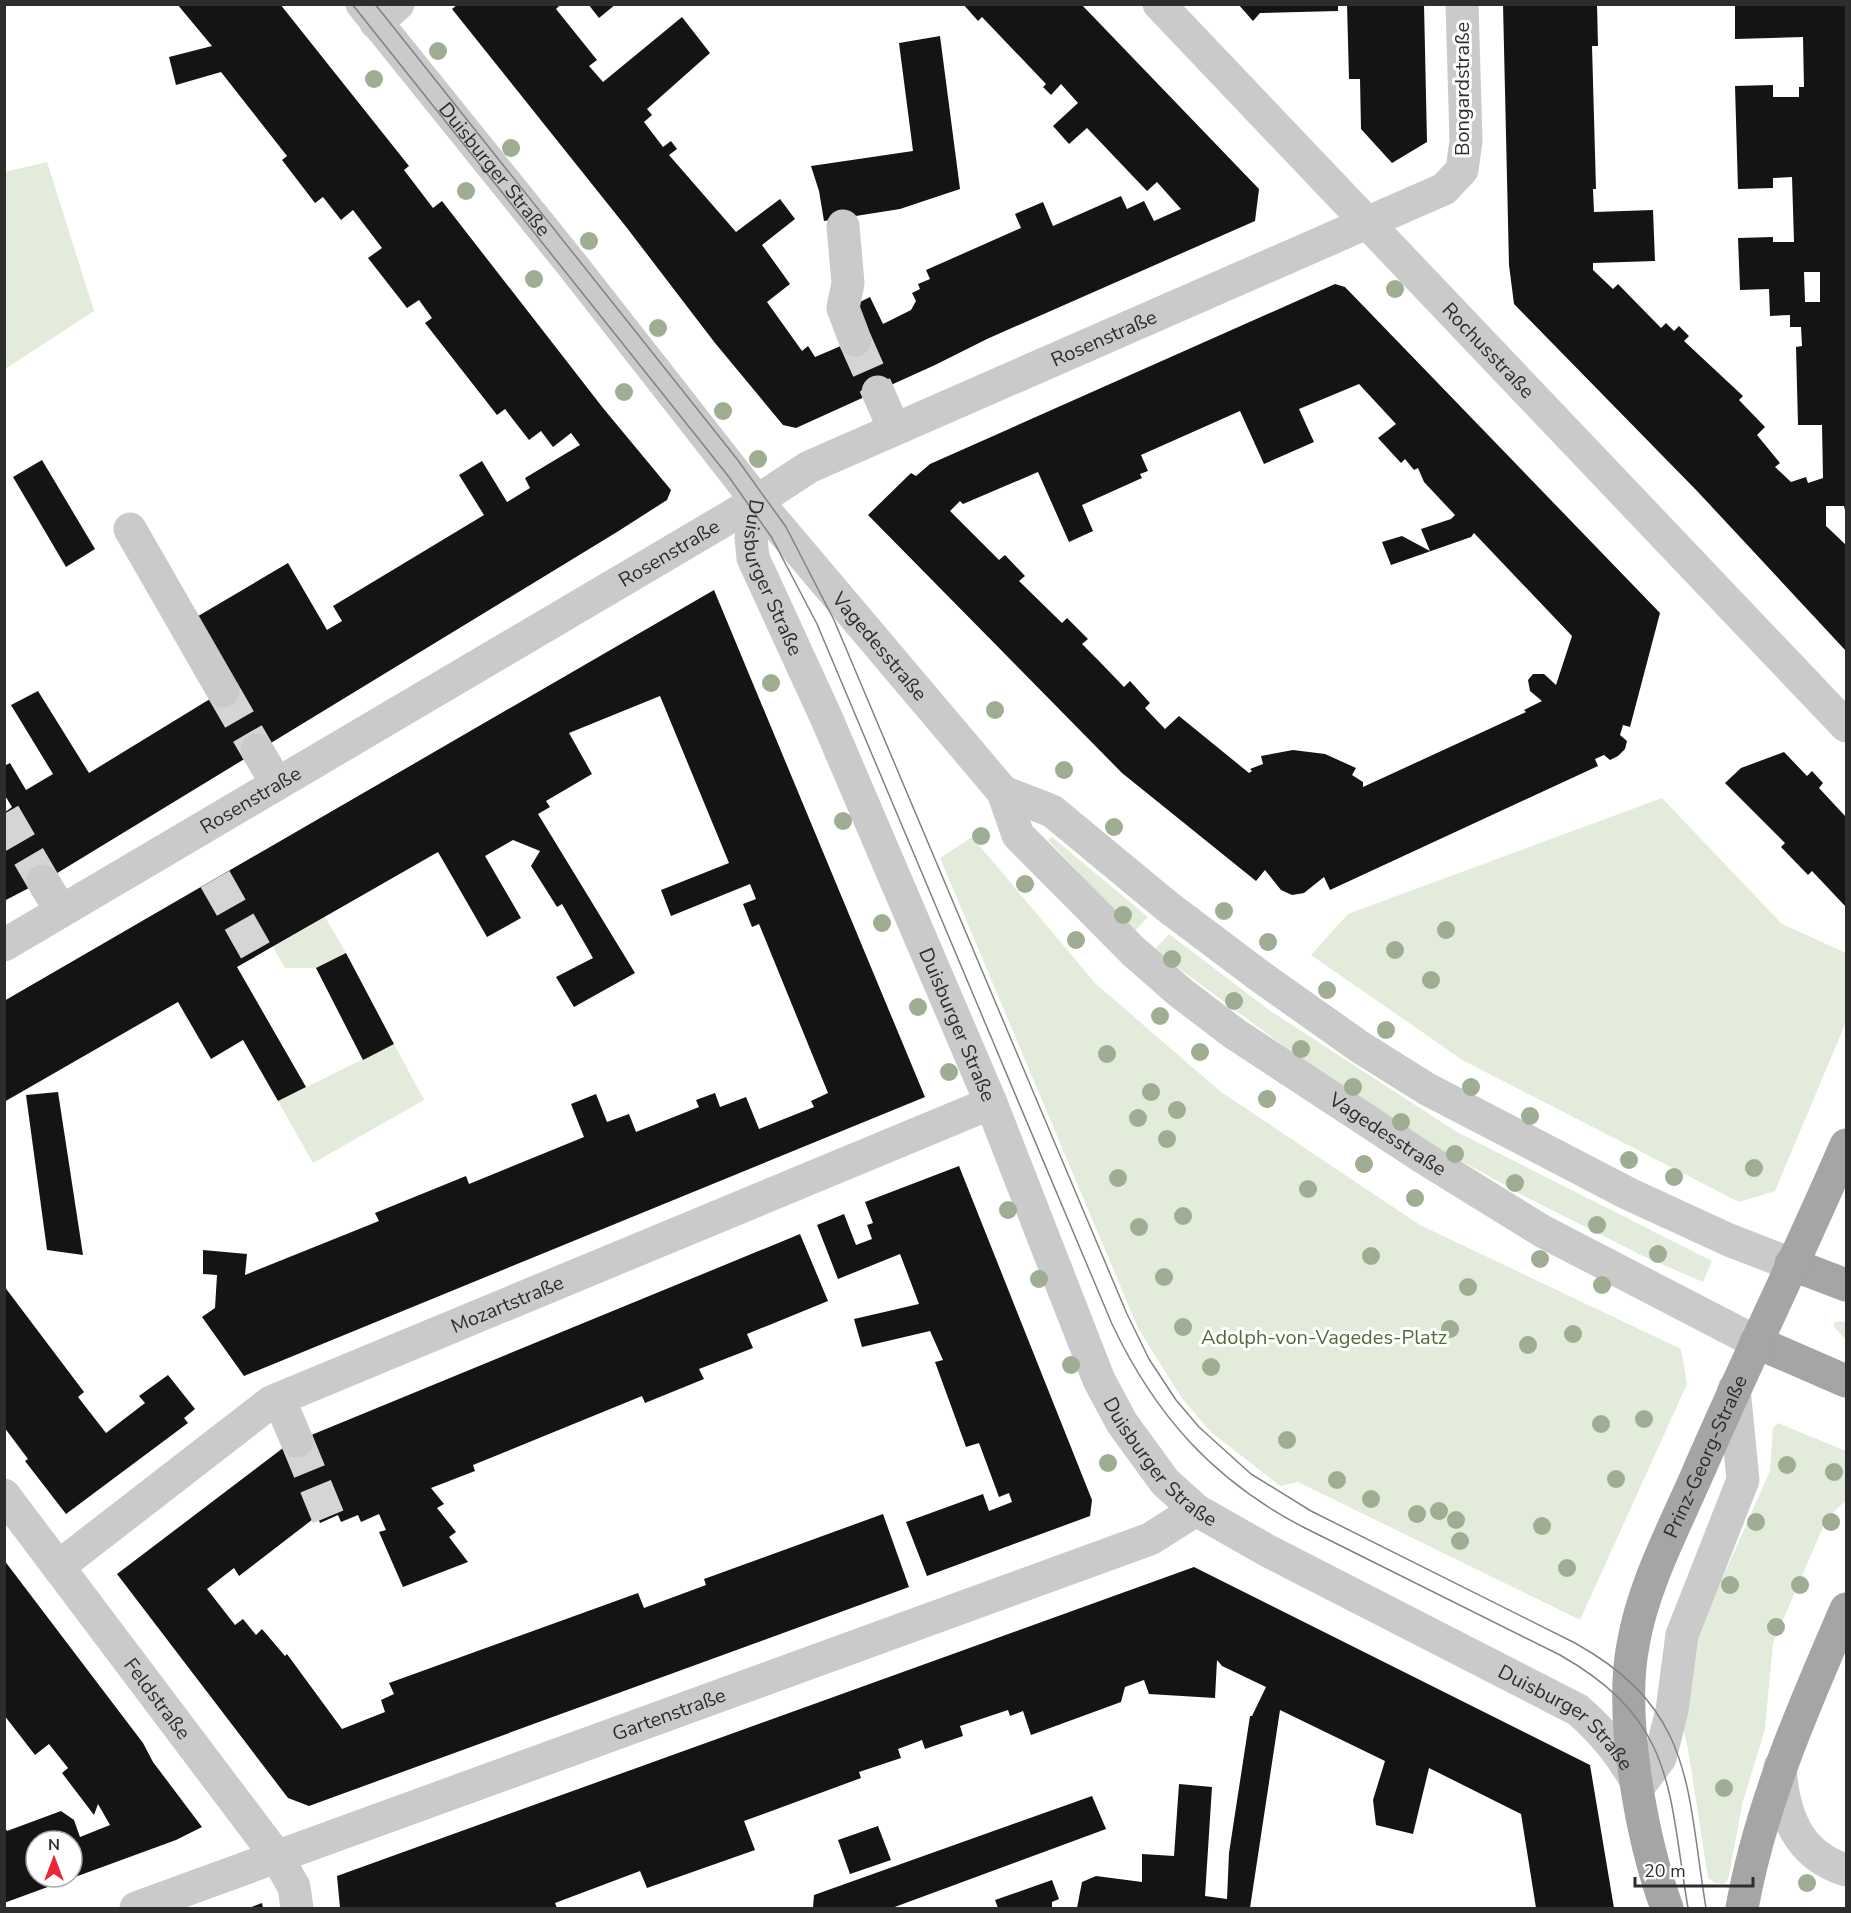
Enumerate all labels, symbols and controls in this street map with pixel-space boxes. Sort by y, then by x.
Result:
street label: Bongardstraße [1449,22,1476,156]
street label: Duisburger Straße [433,96,557,242]
street label: Rochusstraße [1436,296,1541,404]
street label: Rosenstraße [1047,303,1161,373]
street label: Duisburger Straße [737,497,809,660]
street label: Rosenstraße [613,513,725,593]
street label: Vagedesstraße [825,585,934,706]
street label: Rosenstraße [195,759,306,840]
street label: Duisburger Straße [913,943,1002,1106]
street label: Vagedesstraße [1323,1085,1451,1182]
street label: Mozartstraße [447,1269,567,1339]
park label: Adolph-von-Vagedes-Platz [1201,1324,1447,1351]
street label: Prinz-Georg-Straße [1657,1371,1753,1542]
street label: Duisburger Straße [1097,1392,1222,1533]
street label: Feldstraße [118,1652,197,1745]
street label: Duisburger Straße [1494,1658,1640,1775]
street label: Gartenstraße [608,1681,729,1747]
north arrow [24,1829,84,1889]
text: N [48,1834,60,1856]
scale bar [1635,1850,1754,1888]
text: 20 m [1644,1859,1686,1883]

